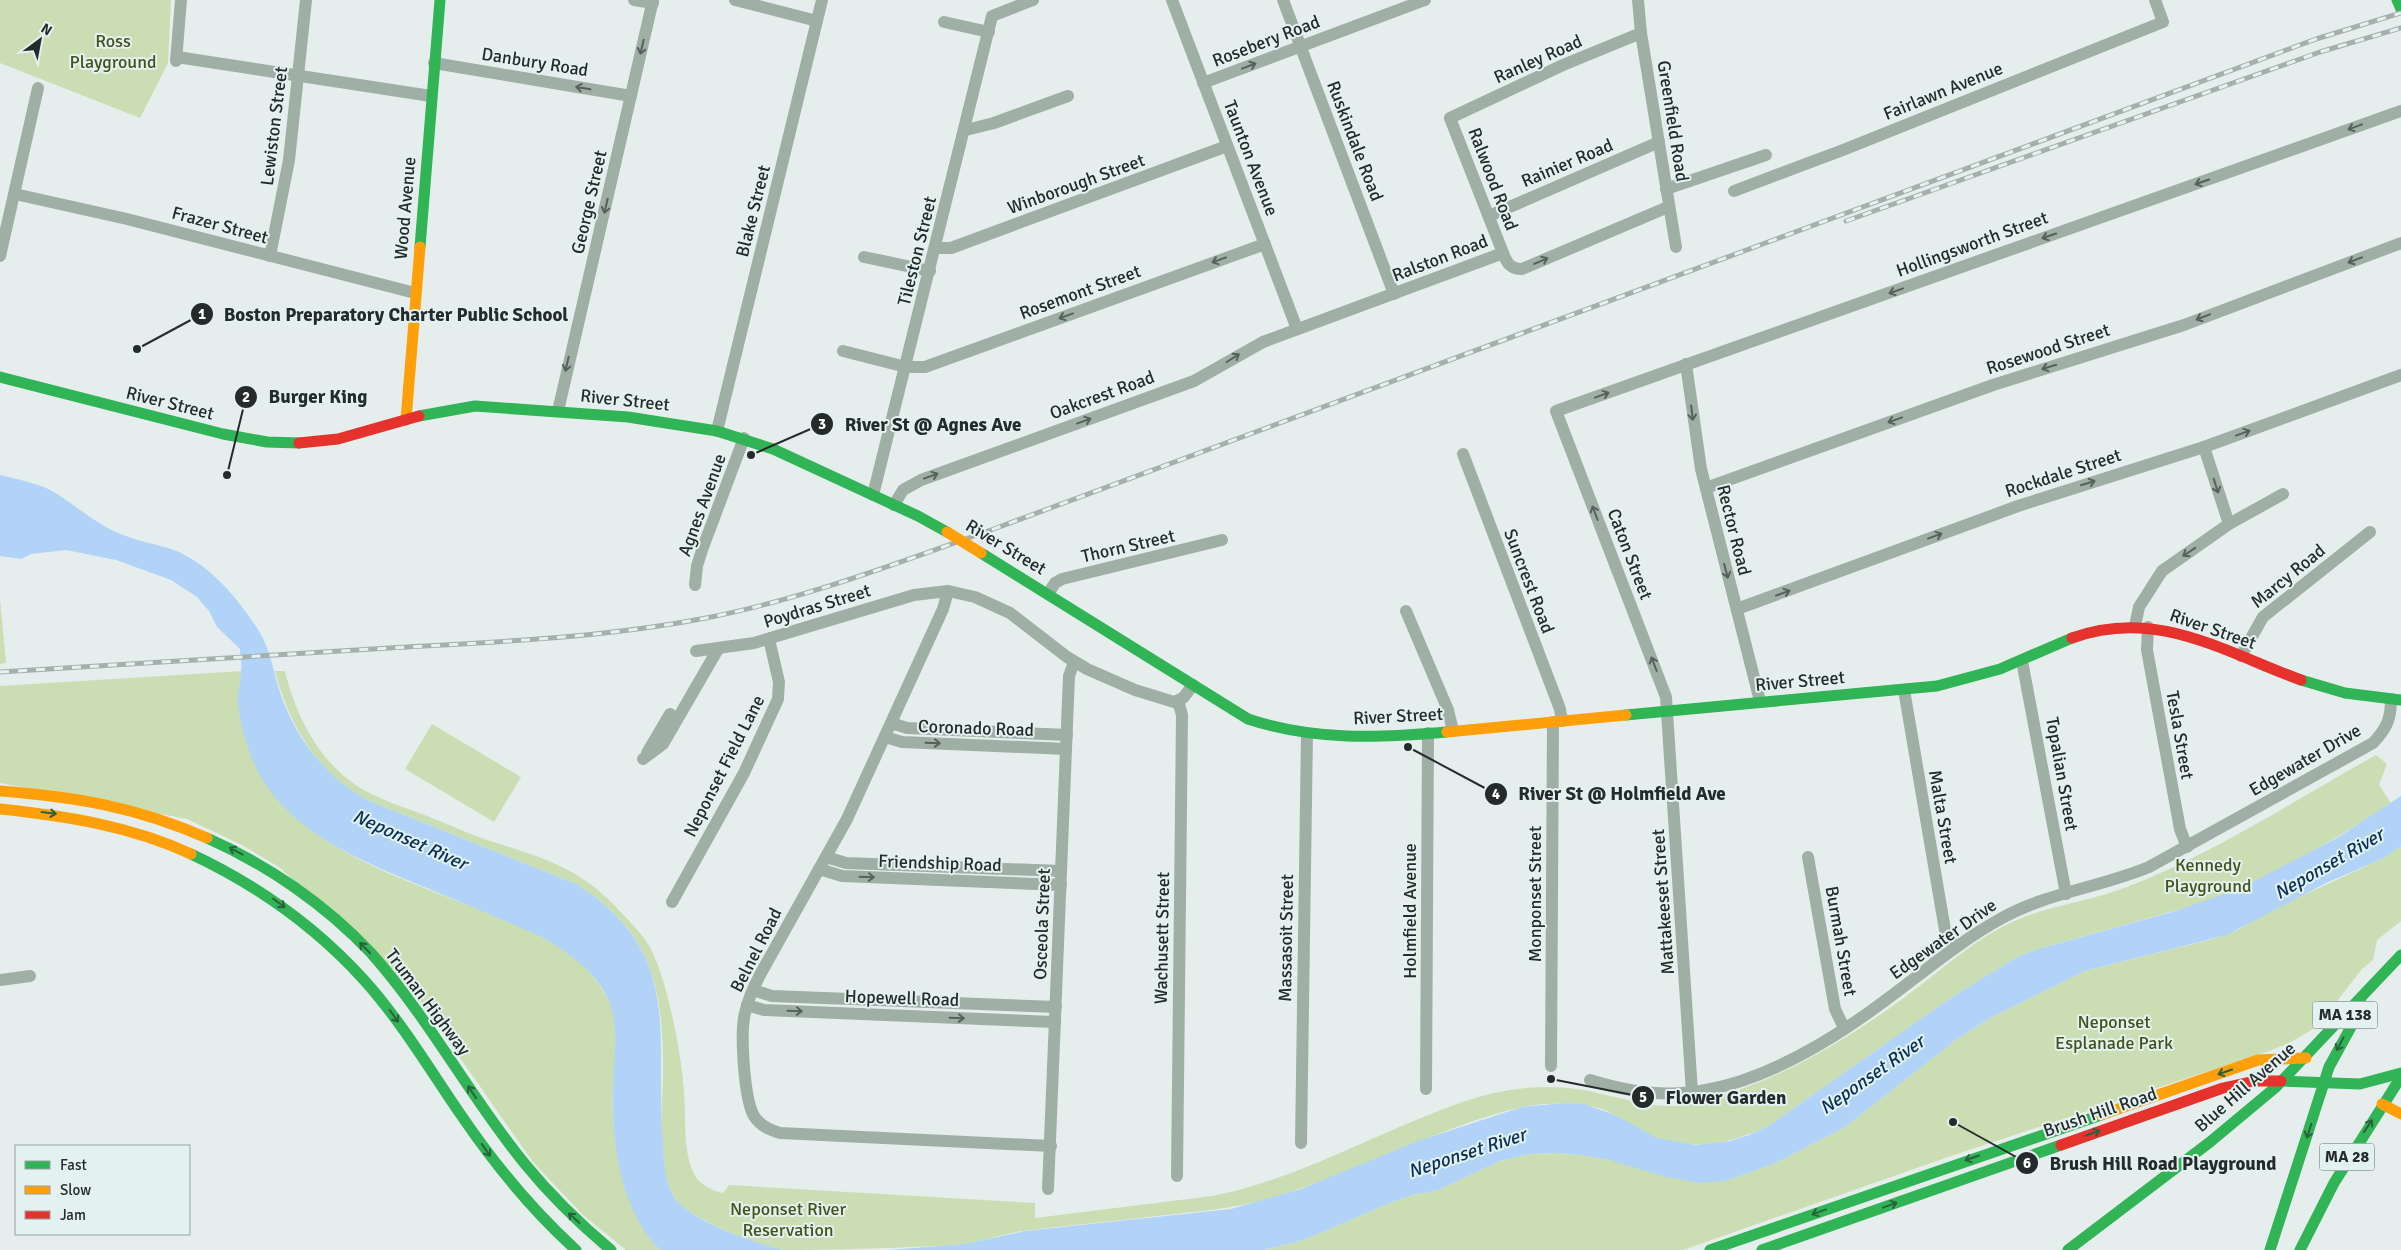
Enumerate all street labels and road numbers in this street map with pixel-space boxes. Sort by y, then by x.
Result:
street label: Rosebery Road [1209,10,1323,72]
street label: Ranley Road [1490,30,1586,88]
street label: Danbury Road [480,43,590,81]
street label: Fairlawn Avenue [1880,57,2006,125]
street label: Greenfield Road [1653,59,1693,183]
street label: Lewiston Street [256,65,292,187]
street label: Ruskindale Road [1322,78,1388,204]
street label: Taunton Avenue [1219,97,1283,219]
street label: Ralwood Road [1463,124,1523,234]
street label: Rainier Road [1518,134,1616,192]
street label: George Street [566,148,612,256]
street label: Winborough Street [1004,149,1148,219]
street label: Wood Avenue [390,156,420,260]
street label: Blake Street [731,163,775,259]
street label: Tileston Street [893,194,941,308]
street label: Frazer Street [169,202,271,248]
street label: Hollingsworth Street [1893,206,2051,282]
street label: Ralston Road [1389,230,1491,286]
street label: Rosemont Street [1016,260,1144,324]
street label: Rosewood Street [1984,319,2112,379]
street label: Oakcrest Road [1047,366,1157,424]
street label: River Street [124,381,216,425]
street label: River Street [579,384,671,416]
street label: Rockdale Street [2002,444,2124,502]
street label: Agnes Avenue [673,451,731,559]
street label: Rector Road [1712,482,1756,578]
street label: Caton Street [1603,505,1657,603]
street label: River Street [962,514,1050,580]
street label: Thorn Street [1079,525,1177,567]
street label: Suncrest Road [1499,526,1559,636]
street label: Marcy Road [2246,539,2330,613]
street label: Poydras Street [761,579,873,633]
street label: River Street [2167,604,2259,654]
street label: River Street [1754,666,1846,696]
street label: Tesla Street [2161,689,2199,781]
street label: Neponset Field Lane [679,691,769,841]
street label: River Street [1353,703,1443,729]
street label: Coronado Road [918,715,1034,741]
street label: Topalian Street [2041,715,2083,833]
street label: Edgewater Drive [2245,719,2365,801]
street label: Malta Street [1924,768,1962,866]
street label: Monponset Street [1524,826,1546,962]
street label: Mattakeeset Street [1647,828,1679,976]
street label: Holmfield Avenue [1399,843,1421,979]
street label: Friendship Road [878,850,1002,876]
street label: Osceola Street [1029,868,1055,980]
street label: Wachusett Street [1150,872,1174,1004]
street label: Massasoit Street [1274,874,1298,1002]
street label: Burmah Street [1820,884,1862,998]
street label: Edgewater Drive [1885,894,2001,984]
street label: Belnel Road [725,904,787,996]
street label: Truman Highway [381,944,476,1060]
street label: Hopewell Road [844,985,960,1011]
road number: MA 138 [2312,1002,2378,1028]
street label: Blue Hill Avenue [2190,1037,2300,1137]
street label: Brush Hill Road [2040,1082,2160,1142]
road number: MA 28 [2320,1144,2374,1170]

